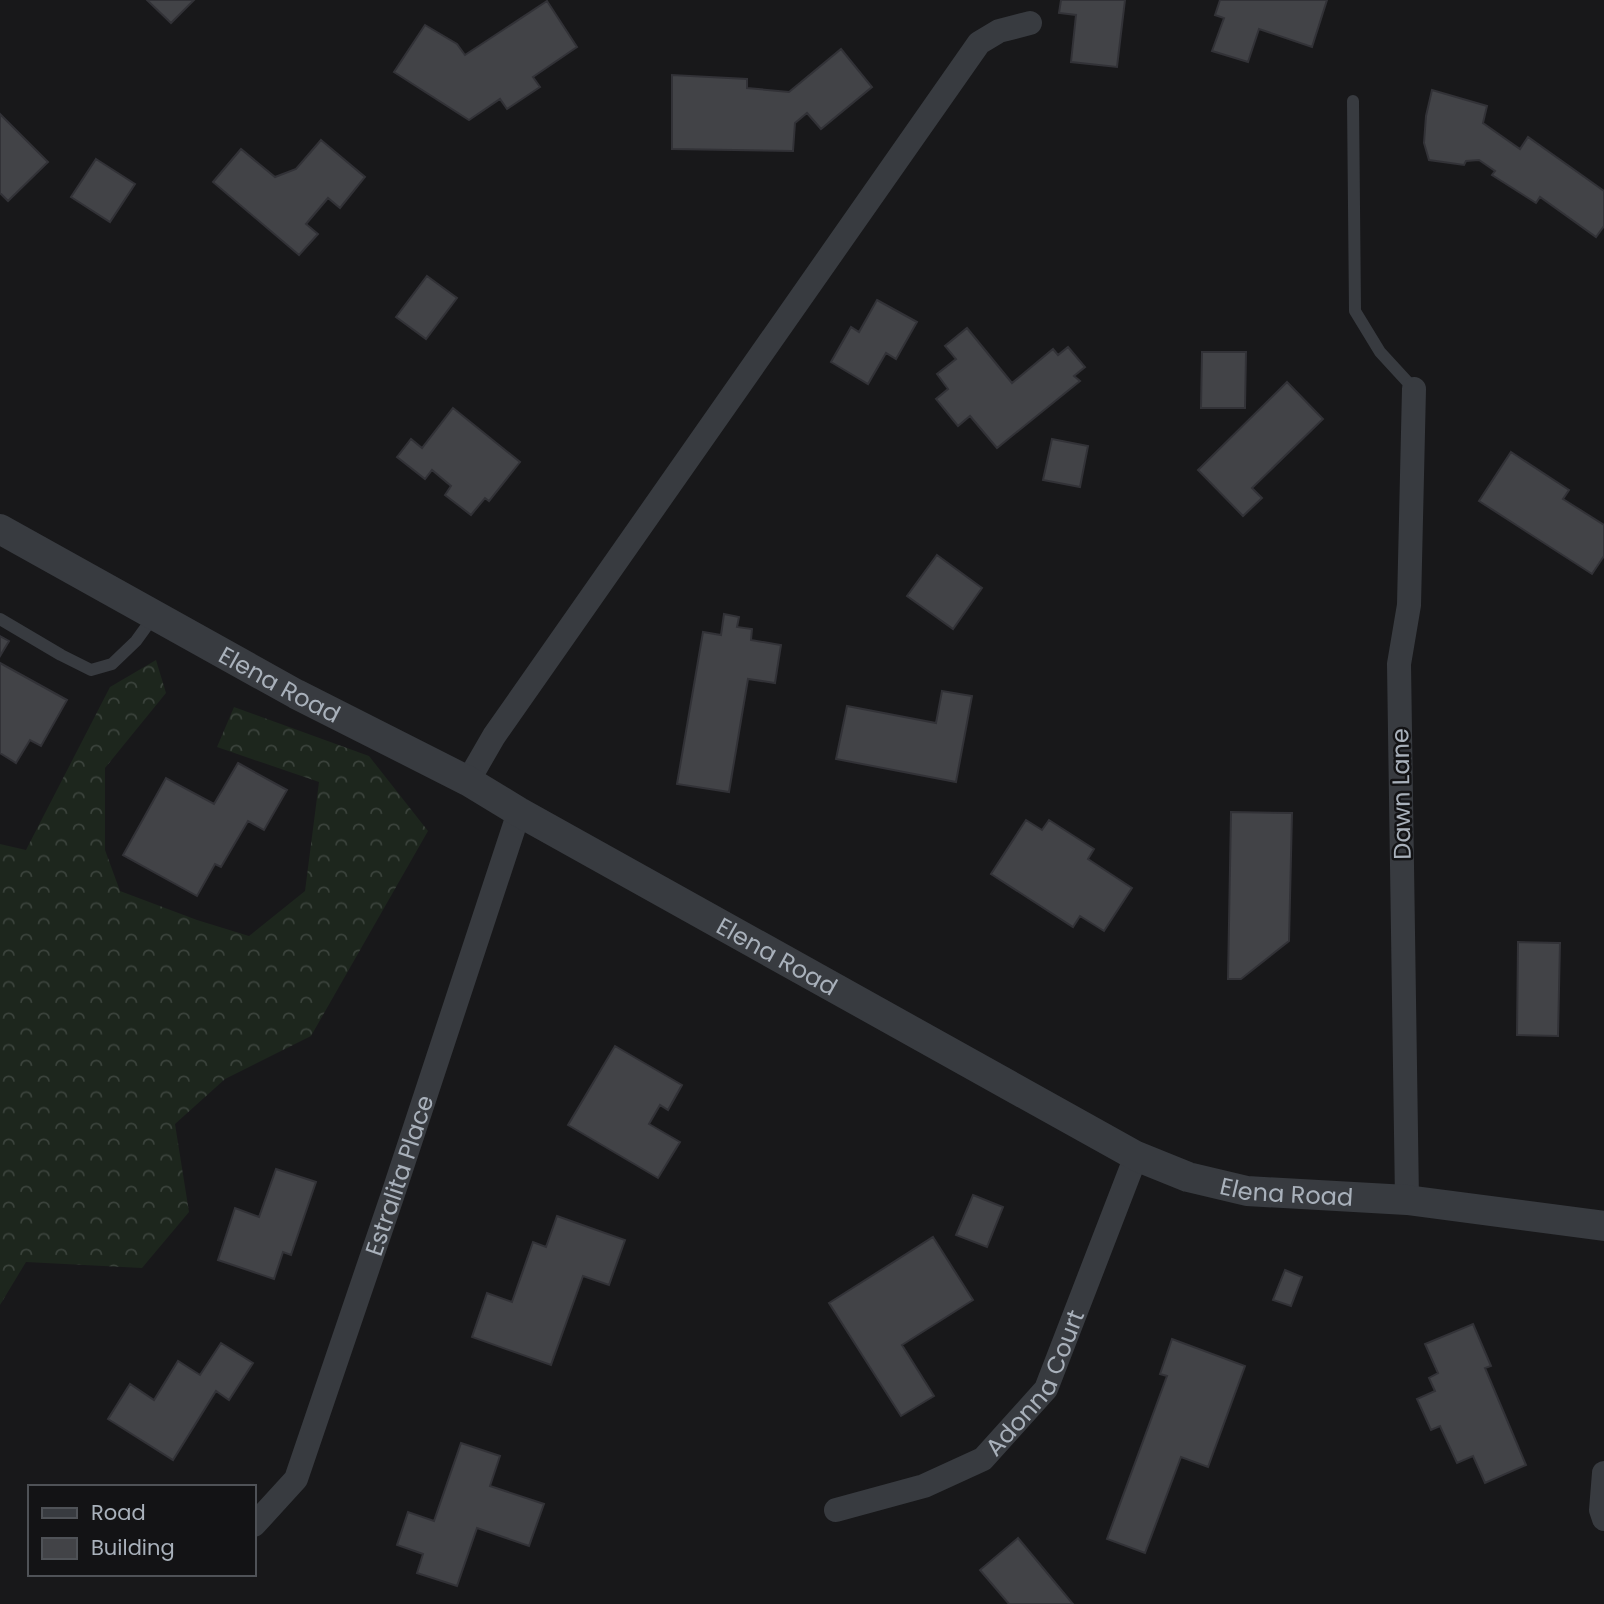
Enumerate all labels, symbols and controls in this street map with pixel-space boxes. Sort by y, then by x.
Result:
street label: Elena Road [213,638,346,730]
street label: Dawn Lane [1383,728,1419,860]
street label: Elena Road [711,909,844,1003]
street label: Estralita Place [357,1091,441,1260]
street label: Elena Road [1217,1169,1354,1213]
street label: Adonna Court [977,1305,1092,1463]
legend [28,1485,256,1576]
text: Road [91,1498,146,1527]
text: Building [91,1533,175,1562]

